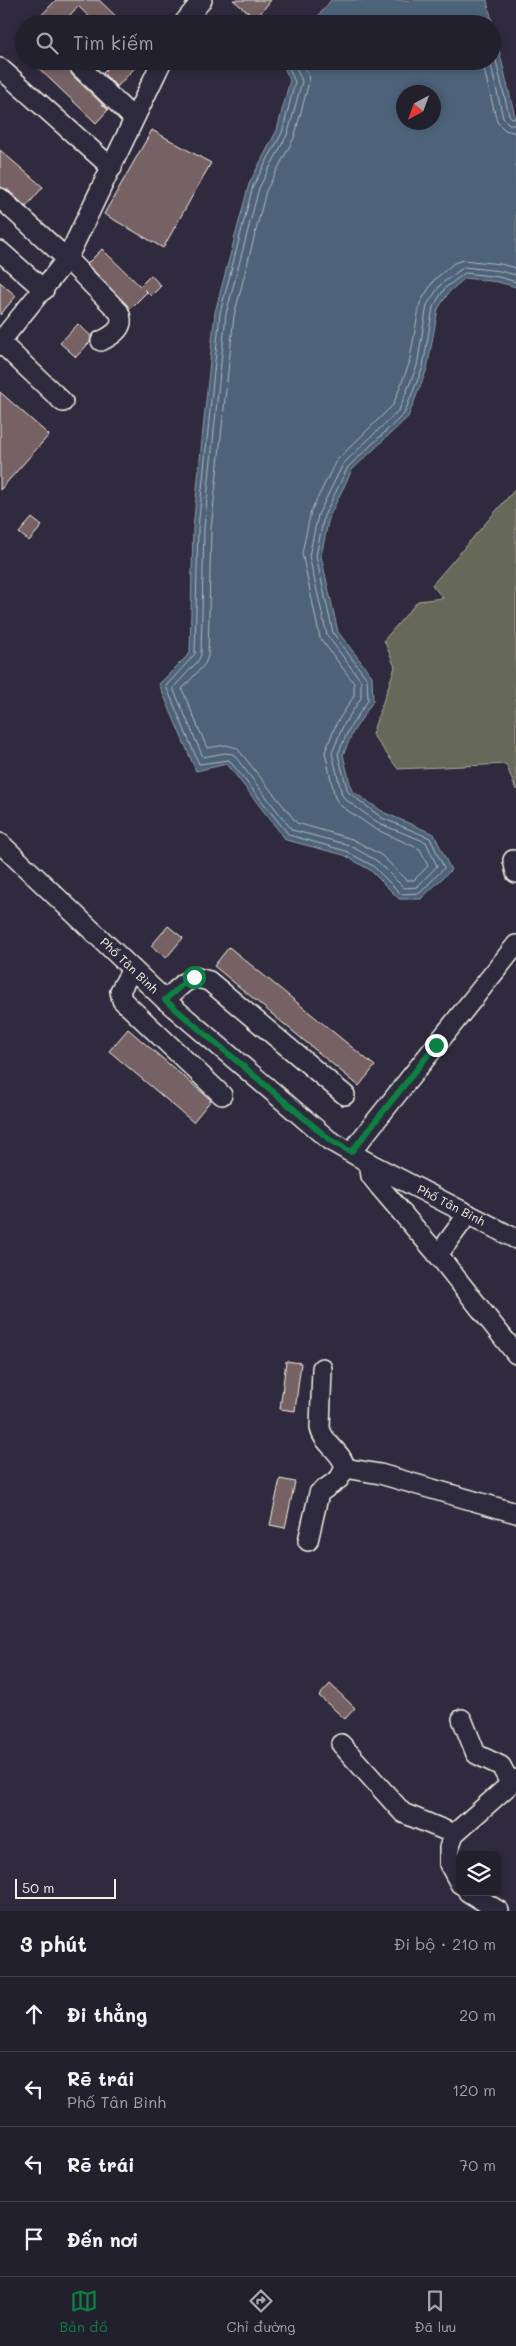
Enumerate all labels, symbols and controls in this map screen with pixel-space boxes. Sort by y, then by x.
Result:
search box [15,15,501,70]
icon: search [33,29,61,57]
text: Tìm kiếm [73,30,154,55]
north arrow [396,85,441,130]
street label: Phố Tân Bình [97,934,162,997]
route start [183,966,206,989]
route end [425,1034,448,1057]
street label: Phố Tân Bình [415,1180,489,1229]
map controls [456,1851,501,1896]
button: layers [456,1851,501,1896]
scale bar [15,1876,116,1899]
text: 50 m [22,1878,54,1897]
text: 3 phút [20,1930,87,1957]
text: Đi bộ · 210 m [394,1933,496,1954]
icon: ahead [20,2000,48,2028]
text: Đi thẳng [67,2002,147,2027]
text: 20 m [459,2004,496,2025]
text: Rẽ trái [67,2066,135,2091]
icon: left [20,2075,48,2103]
text: 120 m [452,2079,496,2100]
text: Phố Tân Bình [67,2091,166,2112]
icon: left [20,2150,48,2178]
text: Rẽ trái [67,2152,135,2177]
text: 70 m [459,2154,496,2175]
icon: arrive [20,2225,48,2253]
text: Đến nơi [67,2227,139,2252]
tab: Bản đồ [60,2287,108,2336]
tab: Chỉ đường [227,2287,295,2336]
tab: Đã lưu [414,2287,456,2336]

